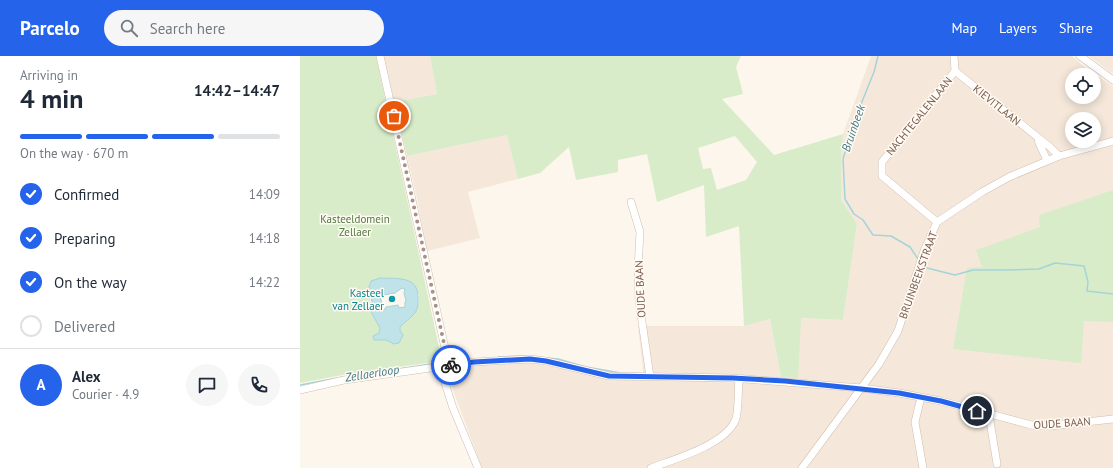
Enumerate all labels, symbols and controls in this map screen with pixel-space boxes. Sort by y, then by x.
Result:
search box [104,10,384,46]
text: Parcelo [20,16,80,40]
icon: search [118,17,140,39]
text: Search here [150,19,225,38]
text: Map [951,19,977,37]
text: Layers [999,19,1037,37]
text: Share [1059,19,1093,37]
text: Arriving in [20,67,78,84]
map controls [1065,68,1101,148]
button: locate [1065,68,1101,104]
street label: NACHTEGALENLAAN [883,74,955,158]
text: 14:42–14:47 [194,81,280,100]
text: 4 min [20,82,83,115]
street label: KIEVITLAAN [970,82,1024,128]
pin [377,99,411,133]
water label: Bruinbeek [838,102,868,154]
icon: bag [383,105,405,127]
button: layers [1065,112,1101,148]
text: On the way · 670 m [20,145,128,162]
icon: check [20,183,42,205]
text: Confirmed [54,185,119,204]
text: 14:09 [249,186,280,203]
park label: Kasteeldomein Zellaer [320,212,390,239]
icon: check [20,227,42,249]
text: Preparing [54,229,116,248]
street label: BRUINBEEKSTRAAT [896,229,940,321]
text: 14:18 [249,230,280,247]
street label: OUDE BAAN [632,260,648,318]
icon: check [20,271,42,293]
text: On the way [54,273,127,292]
text: 14:22 [249,274,280,291]
place label: Kasteel van Zellaer [332,286,385,313]
marker: Kasteel van Zellaer [387,294,397,304]
text: Delivered [54,317,115,336]
courier [431,345,471,385]
icon: bike [440,354,462,376]
water label: Zellaerloop [343,361,400,385]
button: chat [186,364,228,406]
button: phone [238,364,280,406]
text: Alex [72,367,101,386]
text: A [36,375,46,394]
text: Courier · 4.9 [72,386,139,403]
pin [960,394,994,428]
icon: home [966,400,988,422]
street label: OUDE BAAN [1033,414,1091,432]

